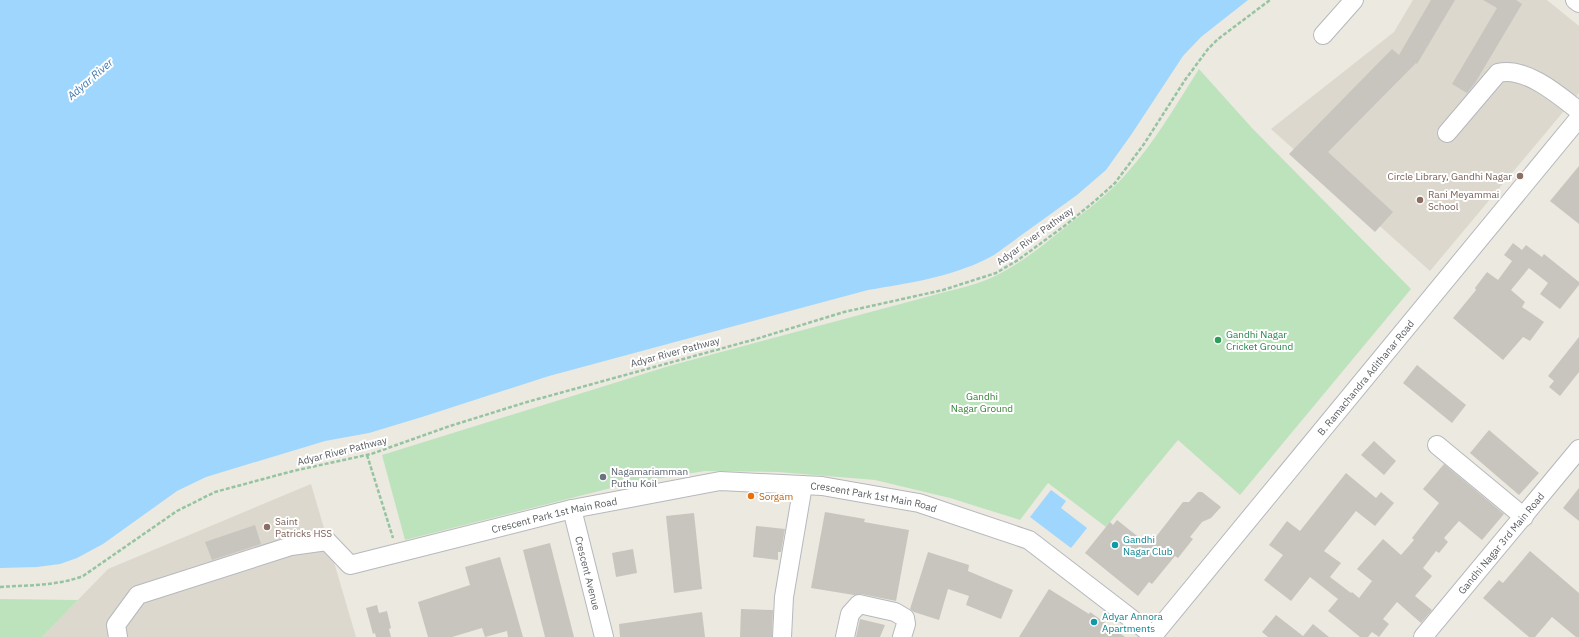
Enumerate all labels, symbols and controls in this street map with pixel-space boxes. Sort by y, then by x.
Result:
water label: Adyar River [64,55,116,103]
place label: Circle Library, Gandhi Nagar [1388,170,1512,183]
marker: Circle Library, Gandhi Nagar [1515,171,1525,181]
place label: Rani Meyammai School [1428,188,1499,213]
marker: Rani Meyammai School [1415,195,1425,205]
street label: Adyar River Pathway [994,204,1076,268]
street label: B. Ramachandra Adithanar Road [1314,317,1417,438]
place label: Gandhi Nagar Cricket Ground [1226,328,1293,353]
street label: Adyar River Pathway [629,334,721,370]
marker: Gandhi Nagar Cricket Ground [1213,335,1223,345]
park label: Gandhi Nagar Ground [951,390,1013,415]
street label: Adyar River Pathway [296,434,388,468]
place label: Nagamariamman Puthu Koil [611,465,688,490]
marker: Nagamariamman Puthu Koil [598,472,608,482]
street label: Crescent Park 1st Main Road [810,479,939,515]
place label: Sorgam [759,490,793,503]
street label: Gandhi Nagar 3rd Main Road [1455,490,1547,597]
marker: Sorgam [746,491,756,501]
street label: Crescent Park 1st Main Road [490,494,618,536]
place label: Saint Patricks HSS [275,515,332,540]
marker: Saint Patricks HSS [262,522,272,532]
place label: Gandhi Nagar Club [1123,533,1173,558]
street label: Crescent Avenue [573,535,604,612]
marker: Gandhi Nagar Club [1110,540,1120,550]
place label: Adyar Annora Apartments [1102,610,1163,635]
marker: Adyar Annora Apartments [1089,617,1099,627]

